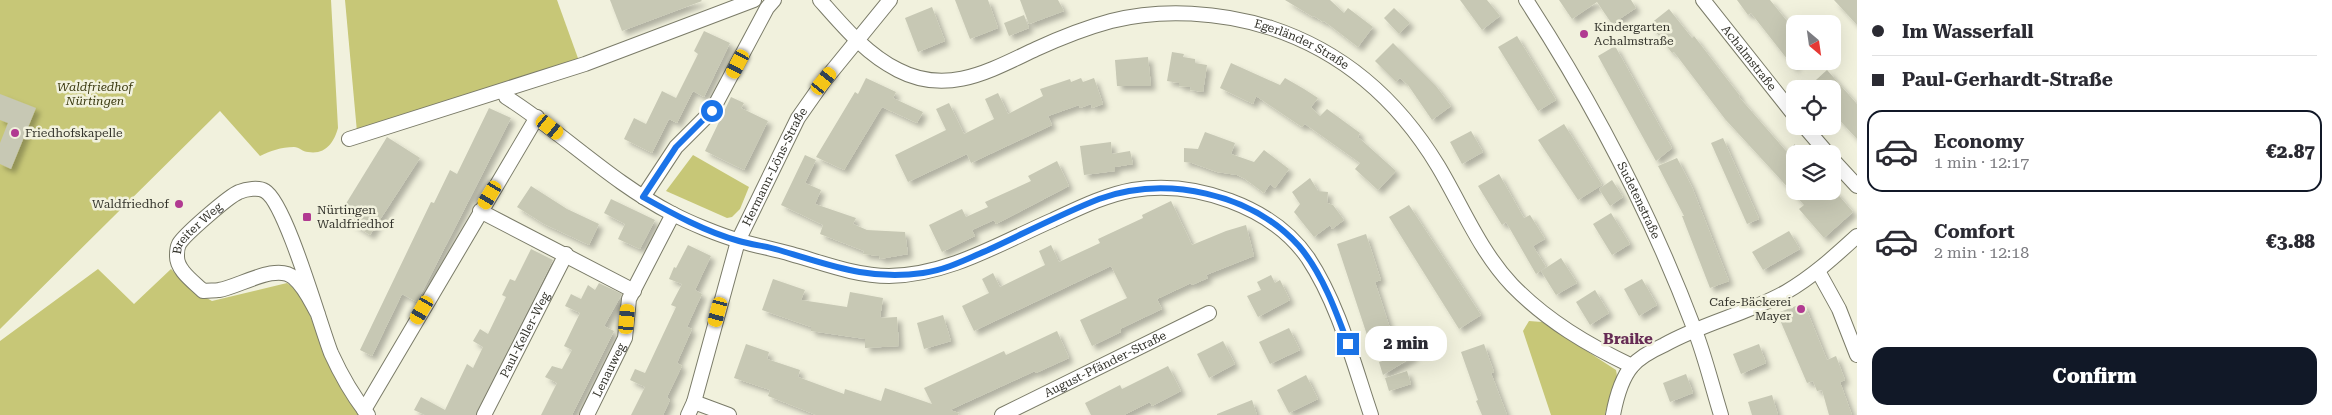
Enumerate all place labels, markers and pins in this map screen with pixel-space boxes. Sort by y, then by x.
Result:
place label: Kindergarten Achalmstraße [1594,20,1674,48]
marker: Kindergarten Achalmstraße [1578,28,1590,40]
place label: Friedhofskapelle [25,126,123,140]
marker: Friedhofskapelle [9,127,21,139]
place label: Waldfriedhof [92,197,169,211]
marker: Waldfriedhof [173,198,185,210]
place label: Nürtingen Waldfriedhof [317,203,394,231]
marker: Nürtingen Waldfriedhof [301,211,313,223]
place label: Cafe-Bäckerei Mayer [1709,295,1791,323]
marker: Cafe-Bäckerei Mayer [1795,303,1807,315]

